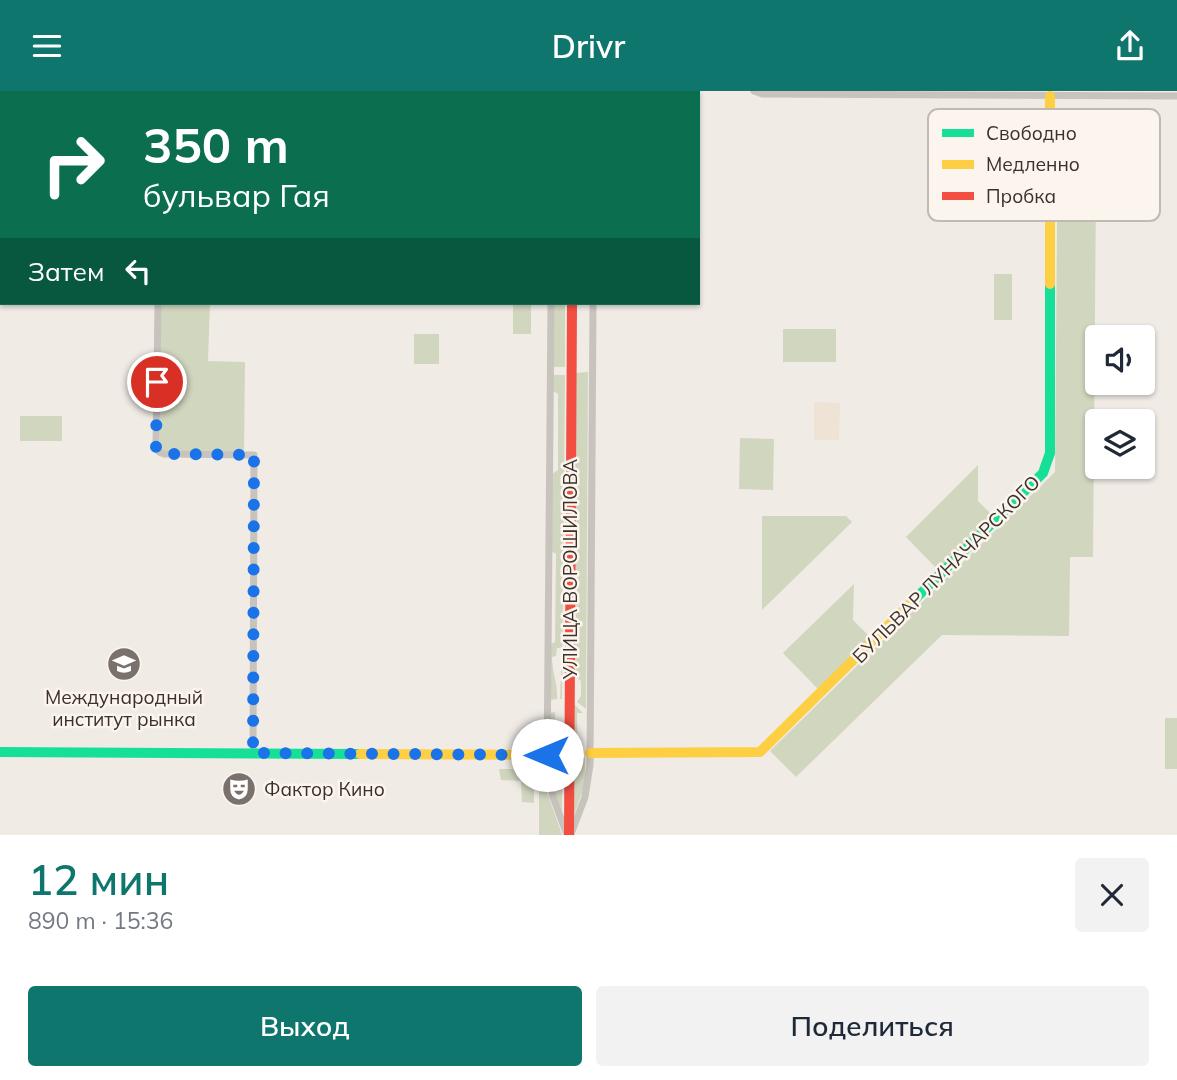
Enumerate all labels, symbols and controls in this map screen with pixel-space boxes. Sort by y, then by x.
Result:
text: Drivr [552,26,625,66]
icon: menu [28,27,66,65]
icon: share [1111,27,1149,65]
legend [928,109,1160,221]
text: 350 m [143,114,289,175]
icon: right [28,119,119,210]
text: Свободно [986,121,1077,145]
text: Медленно [986,152,1080,176]
text: бульвар Гая [143,175,330,215]
text: Пробка [986,184,1056,208]
icon: left [119,252,157,290]
text: Затем [28,255,105,288]
map controls [1085,325,1155,479]
button: sound [1085,325,1155,395]
pin [127,352,187,412]
icon: arrive [138,363,176,401]
button: layers [1085,409,1155,479]
street label: УЛИЦА ВОРОШИЛОВА [558,459,582,680]
street label: БУЛЬВАР ЛУНАЧАРСКОГО [847,470,1045,668]
school or university icon: Международный институт рынка [105,645,143,683]
place label: Международный институт рынка [45,685,203,731]
position arrow [510,718,584,792]
theatre icon: Фактор Кино [220,770,258,808]
place label: Фактор Кино [264,777,385,801]
text: 12 мин [28,853,169,906]
button: close [1075,858,1149,932]
text: 890 m · 15:36 [28,906,173,935]
button: Выход [28,986,582,1066]
button: Поделиться [596,986,1149,1066]

